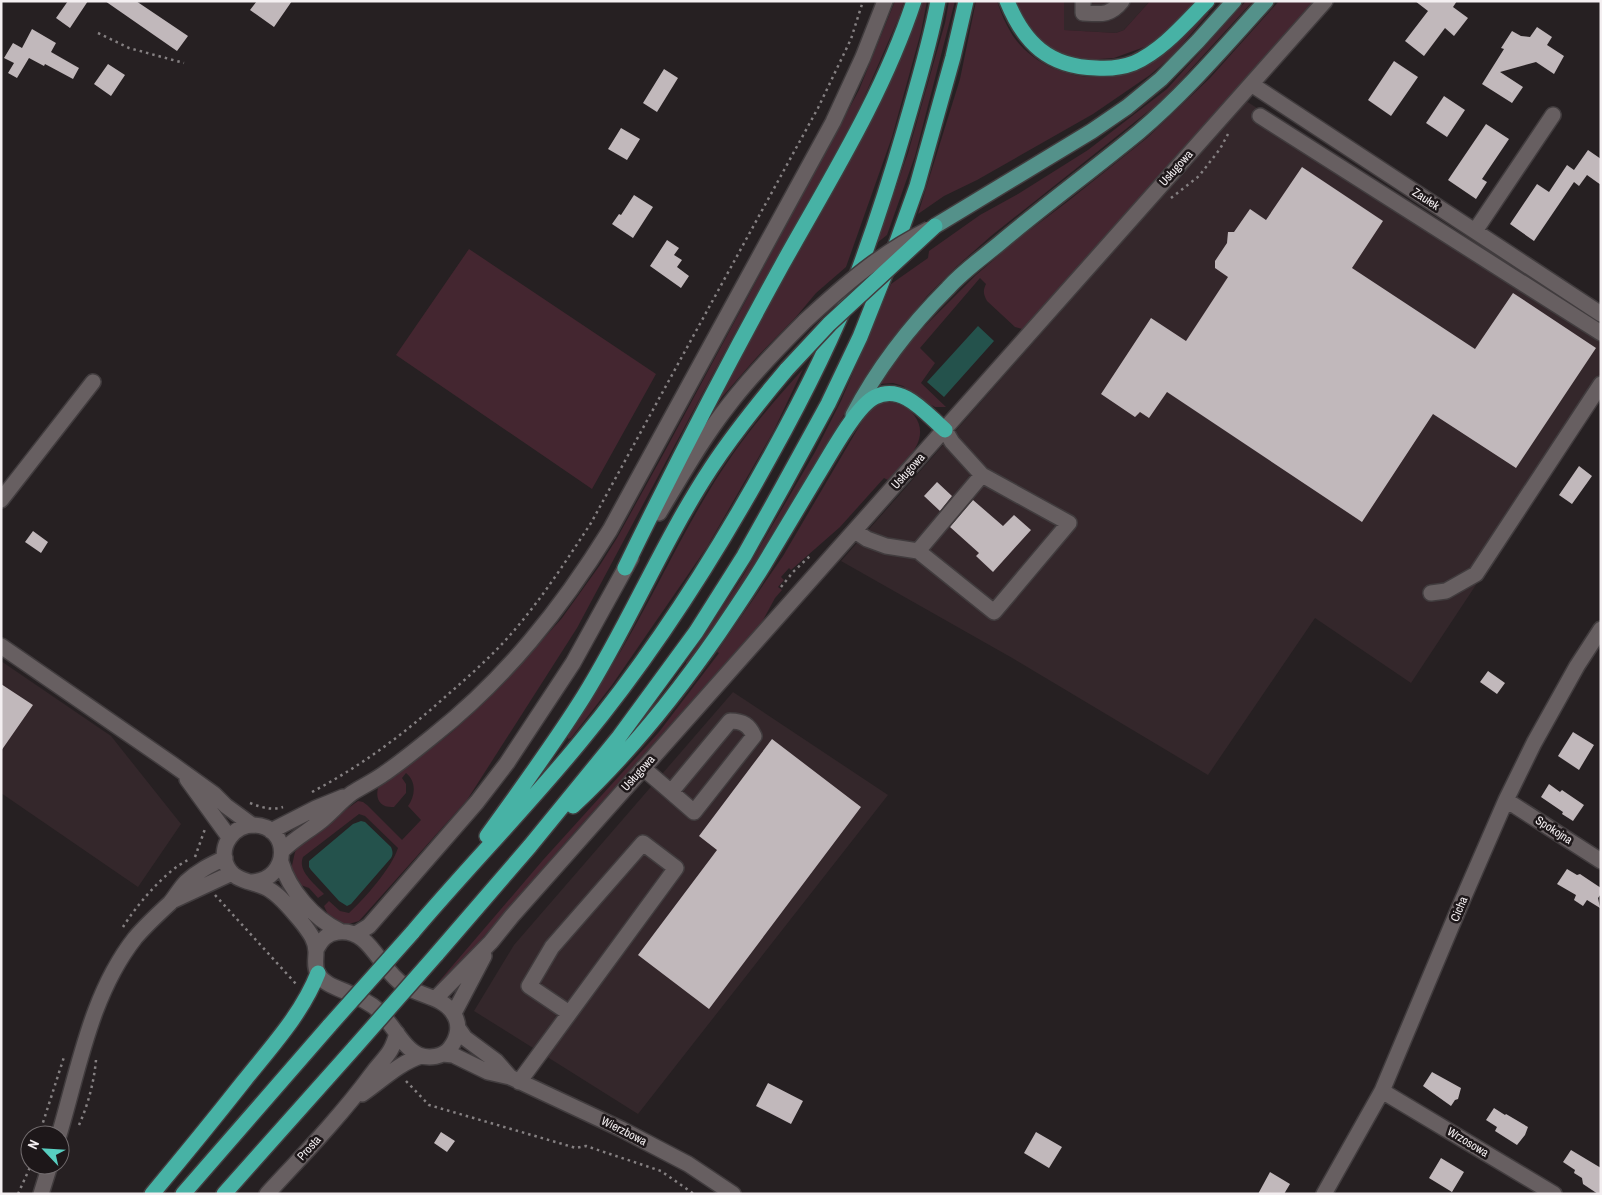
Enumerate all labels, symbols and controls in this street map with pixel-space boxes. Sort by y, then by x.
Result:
street label: Usługowa [1156,146,1197,189]
street label: Zaułek [1409,184,1443,214]
street label: Usługowa [888,449,929,492]
street label: Usługowa [618,751,659,794]
street label: Spokojna [1532,812,1576,848]
street label: Cicha [1447,894,1472,924]
street label: Wierzbowa [598,1113,650,1150]
street label: Wrzosowa [1444,1123,1492,1161]
north arrow [20,1125,70,1175]
street label: Prosta [294,1132,325,1164]
text: N [23,1137,43,1152]

